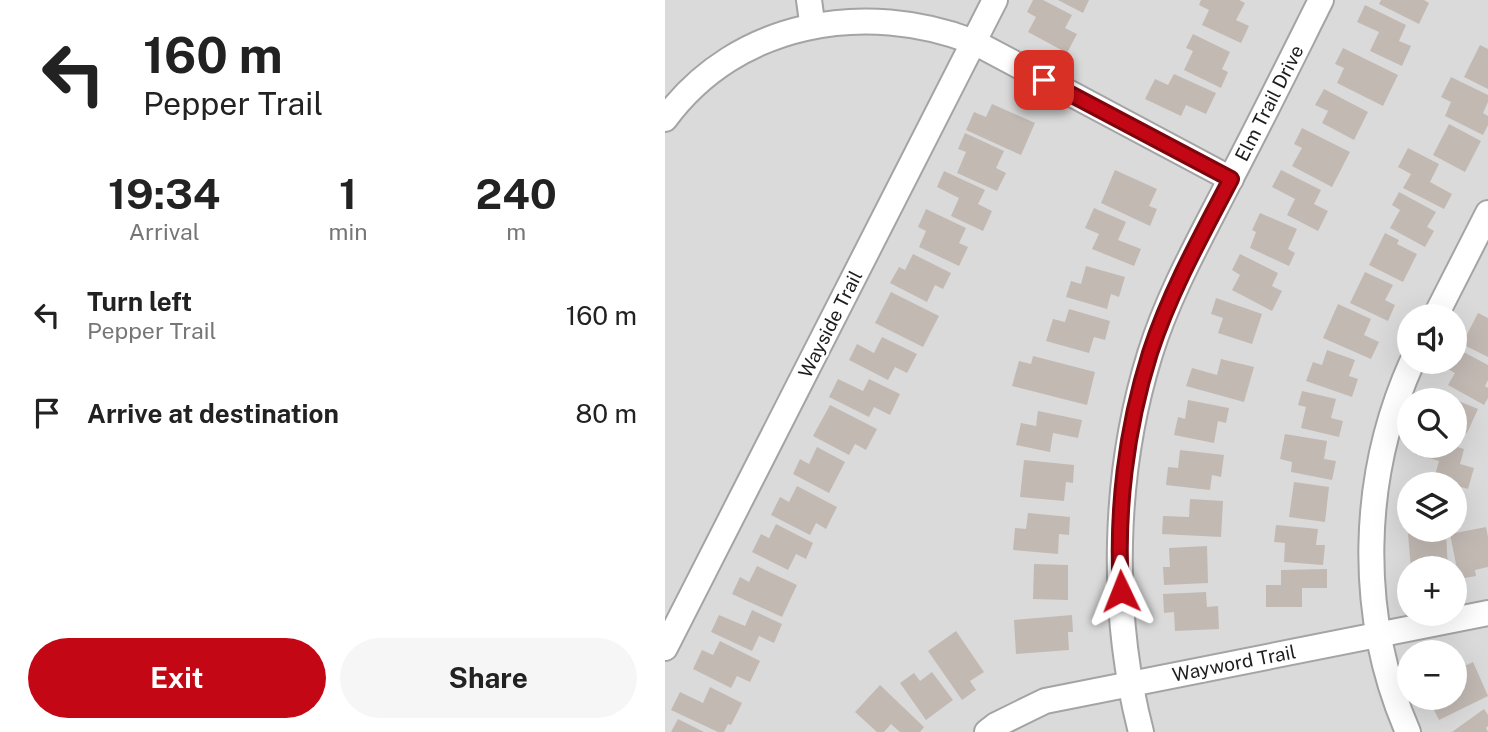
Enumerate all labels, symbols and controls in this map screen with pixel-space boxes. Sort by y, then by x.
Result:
text: 160 m [143,26,283,84]
icon: left [28,28,119,119]
street label: Elm Trail Drive [1230,41,1308,165]
pin [1014,50,1074,110]
icon: arrive [1025,61,1063,99]
text: Pepper Trail [143,85,323,122]
text: 19:34 [108,169,220,218]
text: 1 [339,169,357,218]
text: 240 [476,169,557,218]
text: Arrival [129,218,200,245]
text: min [329,218,368,245]
text: m [506,218,526,245]
street label: Wayside Trail [794,267,866,381]
text: Turn left [87,286,192,317]
icon: left [28,296,66,334]
text: 160 m [566,300,637,331]
map controls [1397,304,1467,710]
button: sound [1397,304,1467,374]
text: Pepper Trail [87,317,216,344]
button: search [1397,388,1467,458]
icon: arrive [28,394,66,432]
text: Arrive at destination [87,398,339,429]
text: 80 m [576,398,637,429]
button: layers [1397,472,1467,542]
position arrow [1084,554,1158,628]
button: + [1397,556,1467,626]
button: Exit [28,638,326,718]
button: Share [340,638,637,718]
street label: Wayword Trail [1170,640,1298,686]
button: − [1397,640,1467,710]

